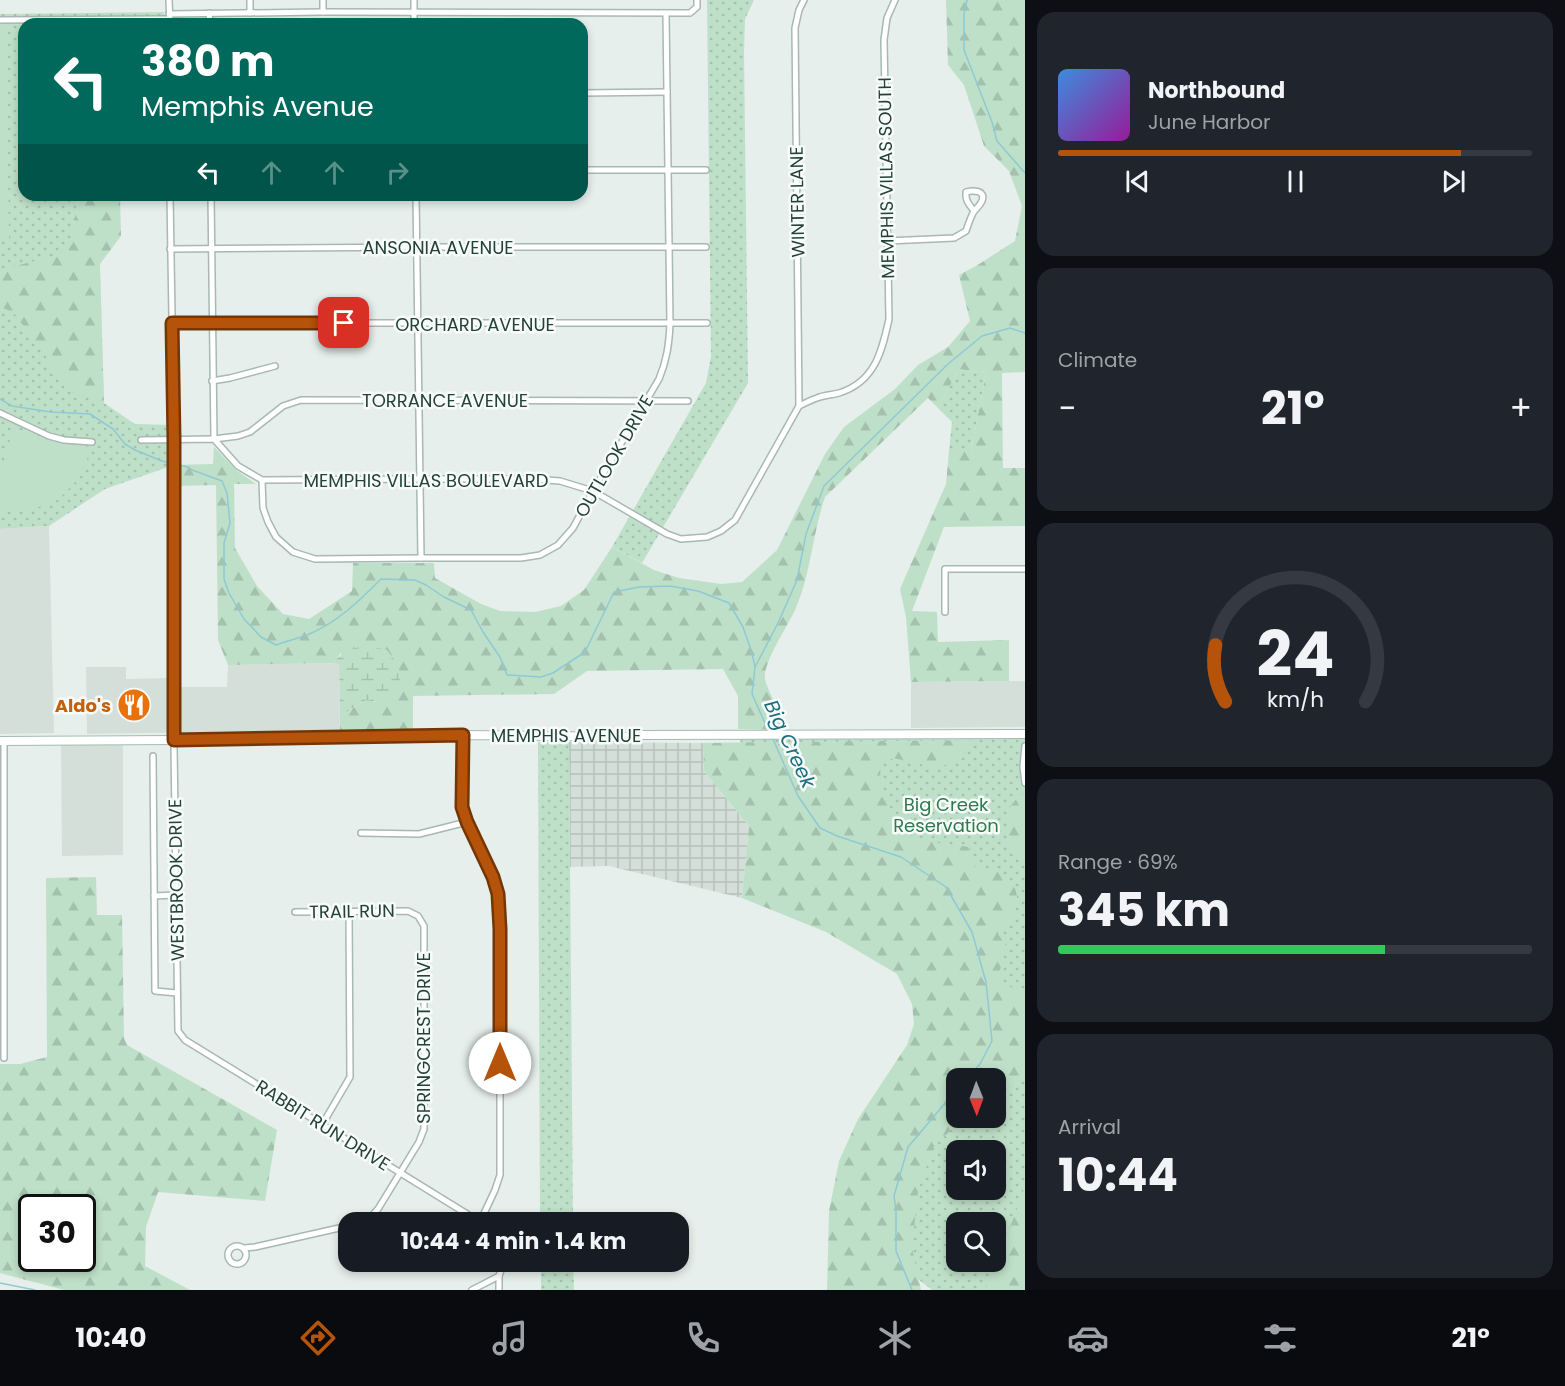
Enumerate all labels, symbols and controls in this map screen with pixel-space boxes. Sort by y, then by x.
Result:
text: 380 m [141,32,274,91]
icon: left [42,42,120,120]
text: Northbound [1148,75,1285,106]
street label: MEMPHIS VILLAS SOUTH [872,77,900,279]
text: Memphis Avenue [141,88,374,125]
text: June Harbor [1148,108,1271,136]
street label: WINTER LANE [784,146,810,258]
icon: left [192,156,225,189]
icon: ahead [255,156,288,189]
icon: ahead [318,156,351,189]
icon: right [381,156,414,189]
icon: previous [1121,165,1154,198]
icon: pause [1279,165,1312,198]
icon: next [1437,165,1470,198]
street label: ANSONIA AVENUE [362,235,514,260]
pin [318,297,369,348]
icon: arrive [327,306,360,339]
street label: ORCHARD AVENUE [395,312,555,337]
text: Climate [1058,346,1137,374]
text: 21° [1261,377,1325,440]
text: − [1058,385,1076,432]
text: + [1509,385,1532,432]
street label: TORRANCE AVENUE [362,388,528,413]
street label: OUTLOOK DRIVE [569,390,659,522]
street label: MEMPHIS VILLAS BOULEVARD [304,468,548,493]
text: 24 [1256,610,1334,698]
text: km/h [1266,684,1324,715]
restaurant icon: Aldo's [116,687,152,723]
place label: Aldo's [55,693,111,718]
water label: Big Creek [757,695,823,794]
street label: MEMPHIS AVENUE [491,723,641,748]
park label: Big Creek Reservation [893,792,999,838]
street label: WESTBROOK DRIVE [162,799,190,961]
text: Range · 69% [1058,848,1178,876]
text: 345 km [1058,879,1230,942]
street label: TRAIL RUN [309,898,395,924]
street label: SPRINGCREST DRIVE [411,952,436,1124]
position arrow [468,1031,532,1095]
north arrow [946,1068,1006,1128]
map controls [946,1068,1006,1272]
street label: RABBIT RUN DRIVE [251,1074,395,1176]
text: Arrival [1058,1113,1121,1141]
button: sound [946,1140,1006,1200]
text: 10:44 [1058,1144,1178,1207]
speed limit sign: 30 [18,1194,96,1272]
button: search [946,1212,1006,1272]
text: 10:44 · 4 min · 1.4 km [401,1226,626,1257]
icon: directions [297,1317,339,1359]
icon: music [489,1317,531,1359]
icon: phone [682,1317,724,1359]
icon: climate [874,1317,916,1359]
icon: car [1067,1317,1109,1359]
icon: filters [1259,1317,1301,1359]
text: 10:40 [75,1319,147,1356]
text: 21° [1452,1319,1490,1356]

